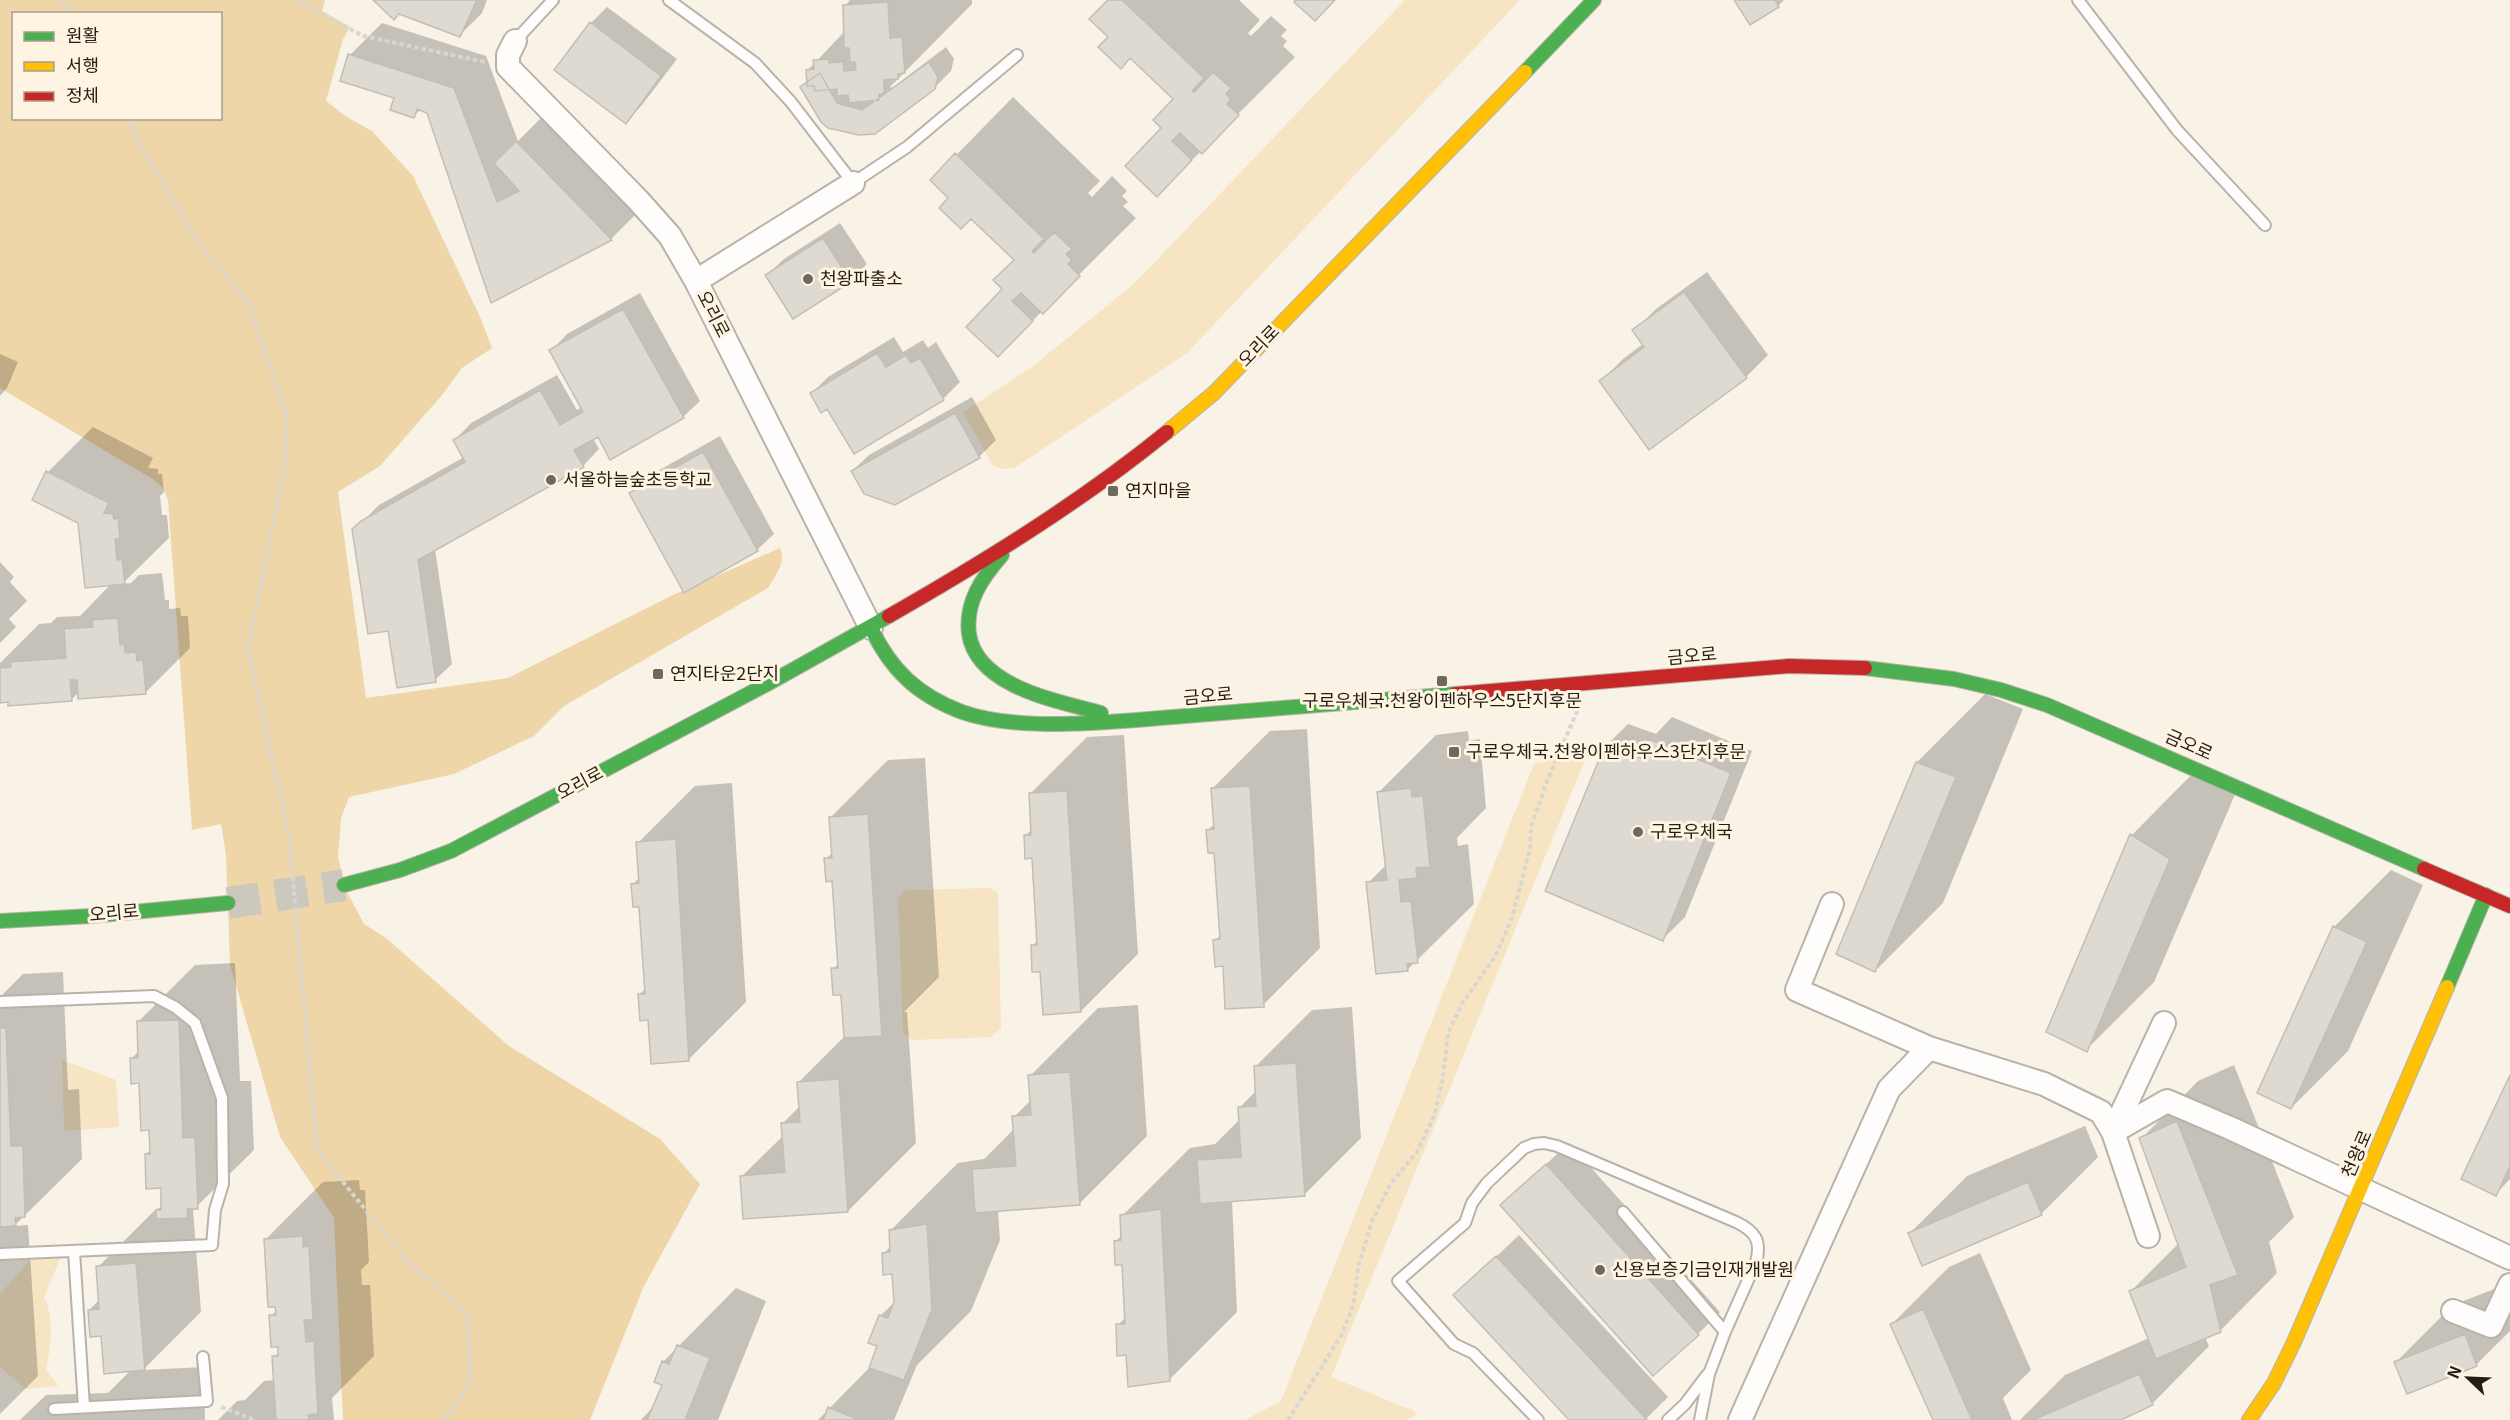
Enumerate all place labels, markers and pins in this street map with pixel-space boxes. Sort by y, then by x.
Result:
place label: 천왕파출소 [820,264,903,290]
marker: 천왕파출소 [801,272,815,286]
place label: 서울하늘숲초등학교 [563,465,712,491]
marker: 서울하늘숲초등학교 [544,473,558,487]
place label: 연지마을 [1125,476,1191,502]
marker: 연지마을 [1106,484,1120,498]
place label: 연지타운2단지 [670,659,779,685]
marker: 연지타운2단지 [651,667,665,681]
marker: 구로우체국.천왕이펜하우스5단지후문 [1435,674,1449,688]
place label: 구로우체국.천왕이펜하우스5단지후문 [1302,686,1582,712]
place label: 구로우체국.천왕이펜하우스3단지후문 [1466,737,1746,763]
marker: 구로우체국.천왕이펜하우스3단지후문 [1447,745,1461,759]
place label: 구로우체국 [1650,817,1733,843]
marker: 구로우체국 [1631,825,1645,839]
place label: 신용보증기금인재개발원 [1612,1255,1794,1281]
marker: 신용보증기금인재개발원 [1593,1263,1607,1277]

